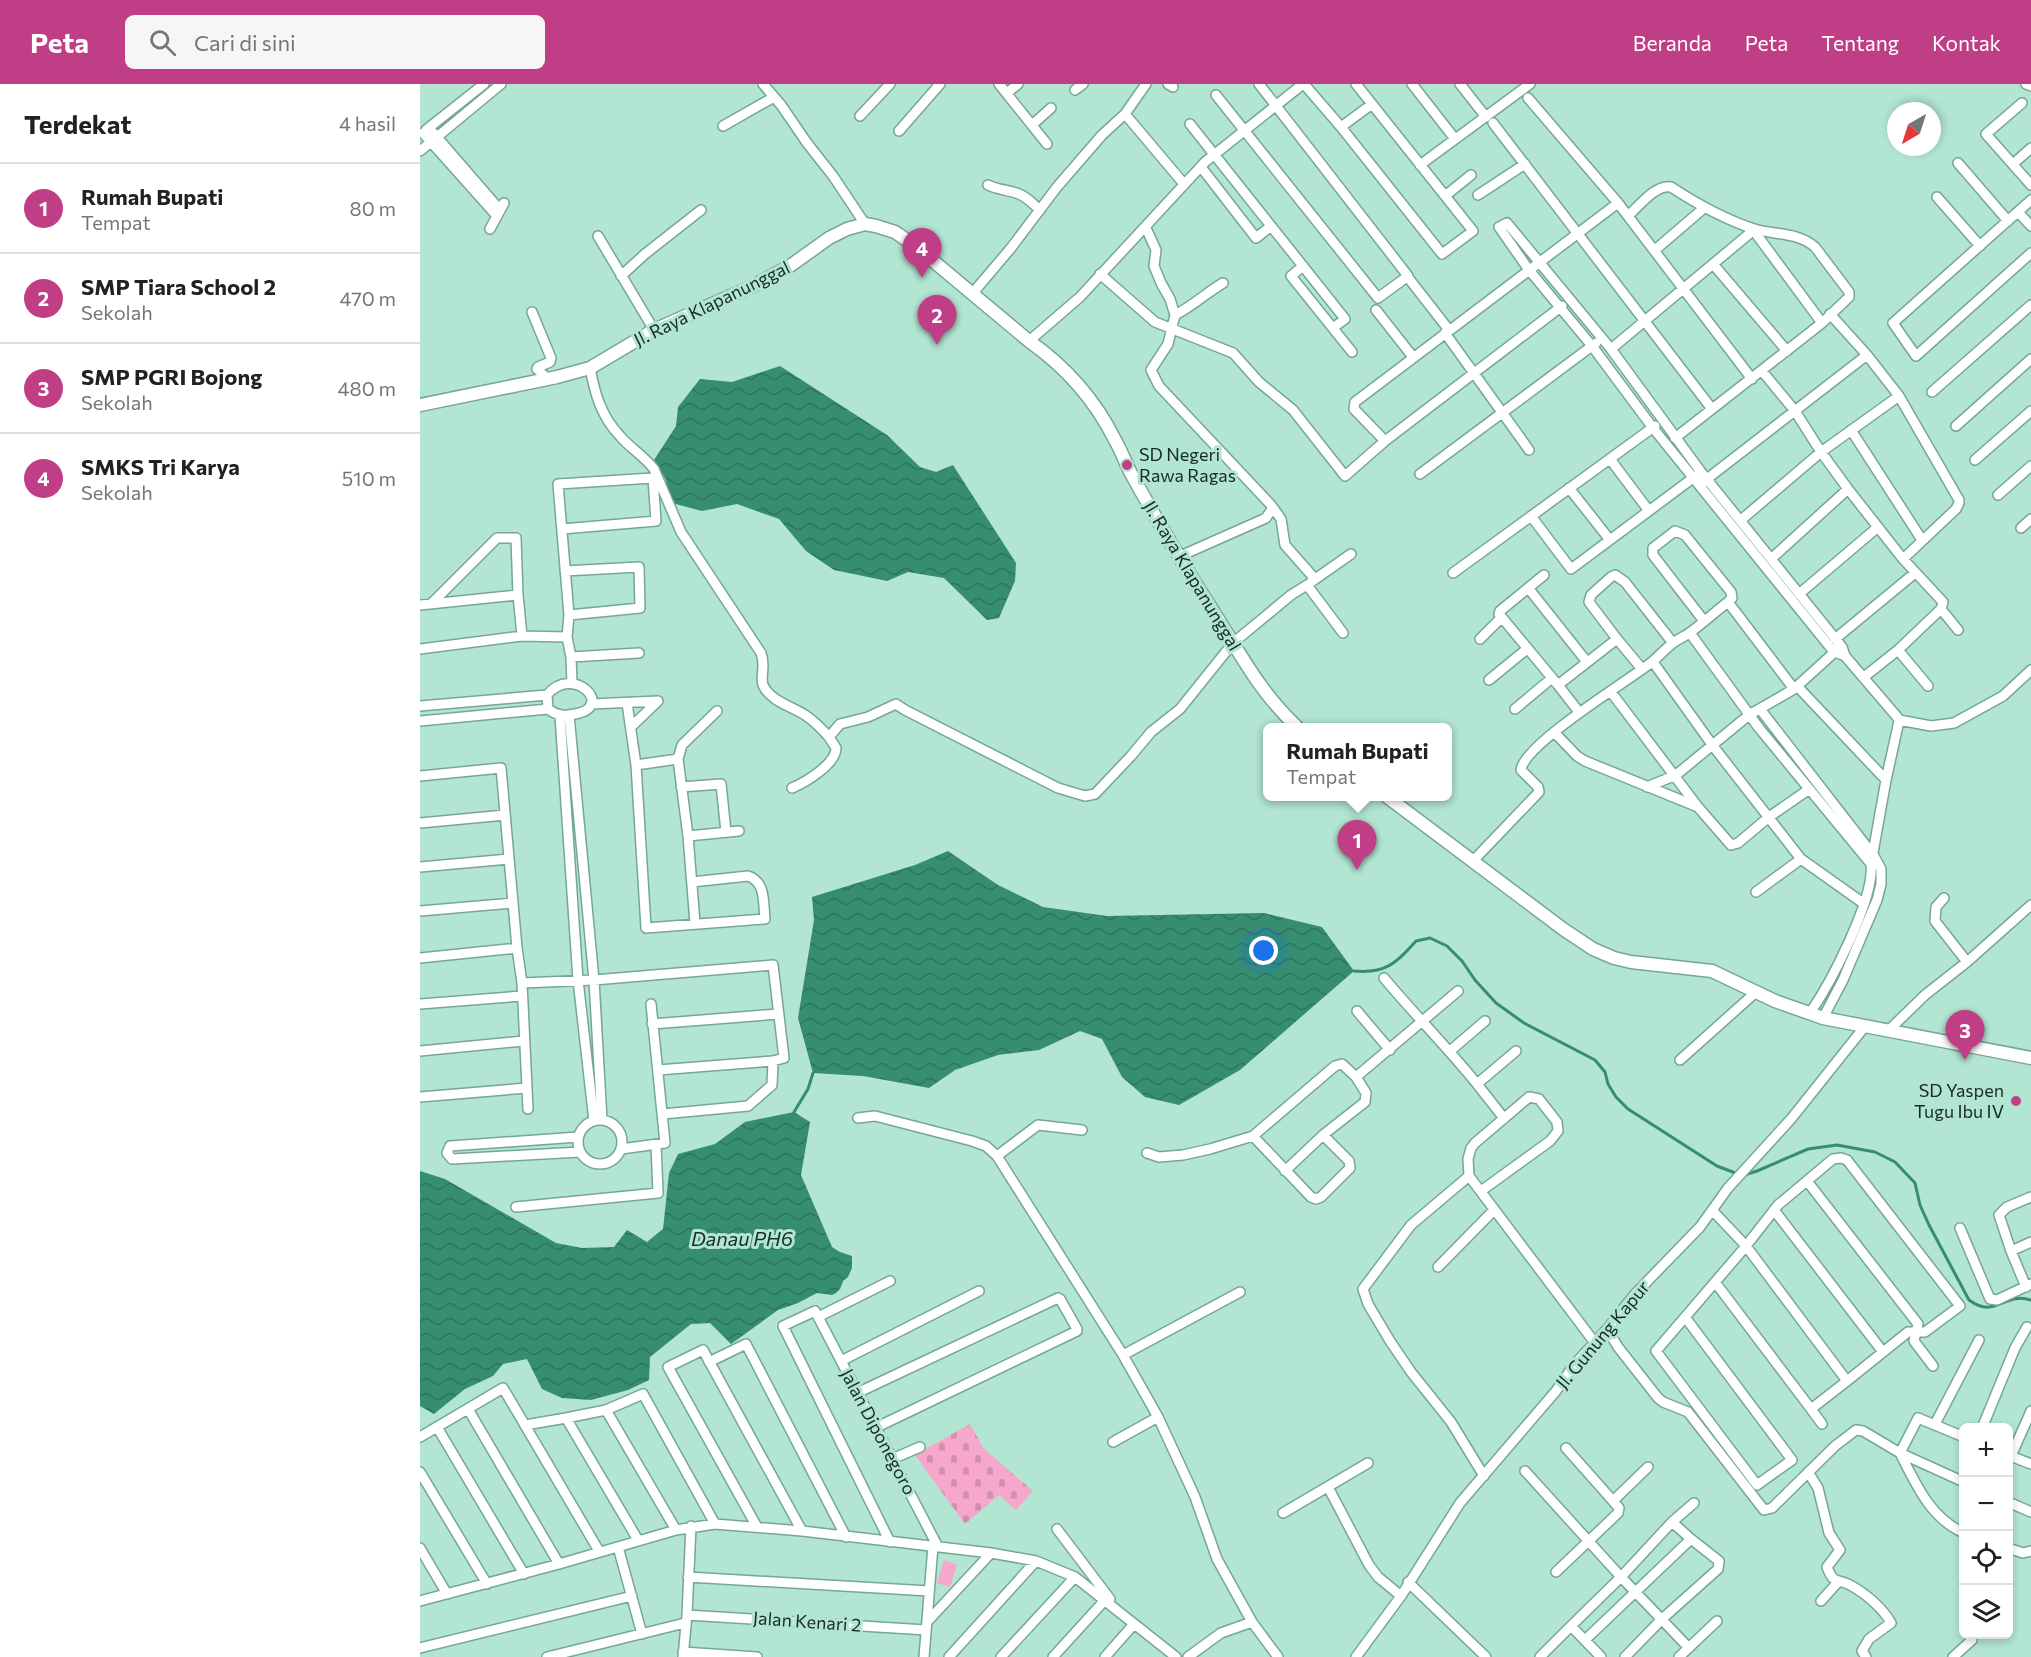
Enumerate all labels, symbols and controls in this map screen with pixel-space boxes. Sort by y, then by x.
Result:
search box [125,15,545,69]
text: Peta [30,25,89,59]
icon: search [146,26,179,59]
text: Cari di sini [194,29,296,56]
text: Beranda [1633,30,1712,55]
text: Peta [1745,30,1788,55]
text: Tentang [1821,30,1899,55]
text: Kontak [1932,30,2001,55]
north arrow [1887,102,1941,156]
text: Terdekat [24,108,131,139]
text: 4 hasil [339,111,396,135]
text: Rumah Bupati [81,183,223,210]
text: 1 [39,196,48,220]
text: 80 m [350,196,396,220]
text: Tempat [81,210,151,234]
pin: 4 [902,228,942,278]
street label: Jl. Raya Klapanunggal [630,256,793,350]
text: SMP Tiara School 2 [81,273,276,300]
text: 2 [38,286,49,310]
text: 470 m [340,286,396,310]
pin: 2 [918,296,956,345]
text: Sekolah [81,300,153,324]
text: SMP PGRI Bojong [81,363,262,390]
text: 3 [38,376,49,400]
text: 480 m [338,376,396,400]
text: Sekolah [81,390,153,414]
place label: SD Negeri Rawa Ragas [1139,443,1236,486]
text: SMKS Tri Karya [81,453,240,480]
marker: SD Negeri Rawa Ragas [1120,458,1134,472]
text: 4 [37,466,50,490]
text: 510 m [342,466,396,490]
text: Sekolah [81,480,153,504]
street label: Jl. Raya Klapanunggal [1139,497,1246,654]
popup [1263,723,1452,801]
text: Rumah Bupati [1286,737,1429,764]
text: Tempat [1286,764,1356,788]
pin: 1 [1338,820,1376,870]
your location [1249,936,1278,965]
pin: 3 [1946,1010,1984,1060]
place label: SD Yaspen Tugu Ibu IV [1914,1079,2004,1122]
marker: SD Yaspen Tugu Ibu IV [2009,1094,2023,1108]
water label: Danau PH6 [691,1226,793,1250]
street label: Jl. Gunung Kapur [1551,1276,1654,1393]
street label: Jalan Diponegoro [836,1365,921,1498]
map controls [1959,1423,2013,1639]
button: + [1959,1423,2013,1477]
button: − [1959,1477,2013,1531]
button: locate [1959,1531,2013,1585]
button: layers [1959,1585,2013,1639]
street label: Jalan Kenari 2 [752,1606,862,1636]

